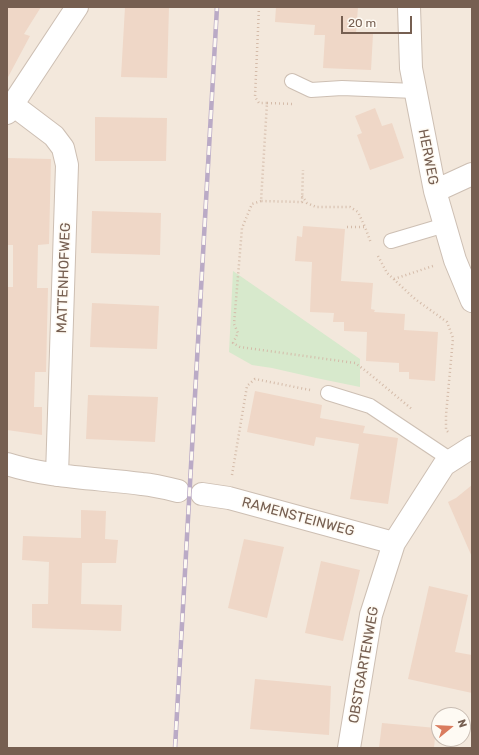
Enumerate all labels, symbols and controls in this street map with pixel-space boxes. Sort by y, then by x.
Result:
scale bar [343,8,414,34]
text: 20 m [348,16,376,30]
street label: HERWEG [414,128,442,186]
street label: MATTENHOFWEG [54,222,74,334]
street label: RAMENSTEINWEG [240,494,356,540]
street label: OBSTGARTENWEG [345,605,383,725]
north arrow [431,707,471,747]
text: N [455,718,469,729]

